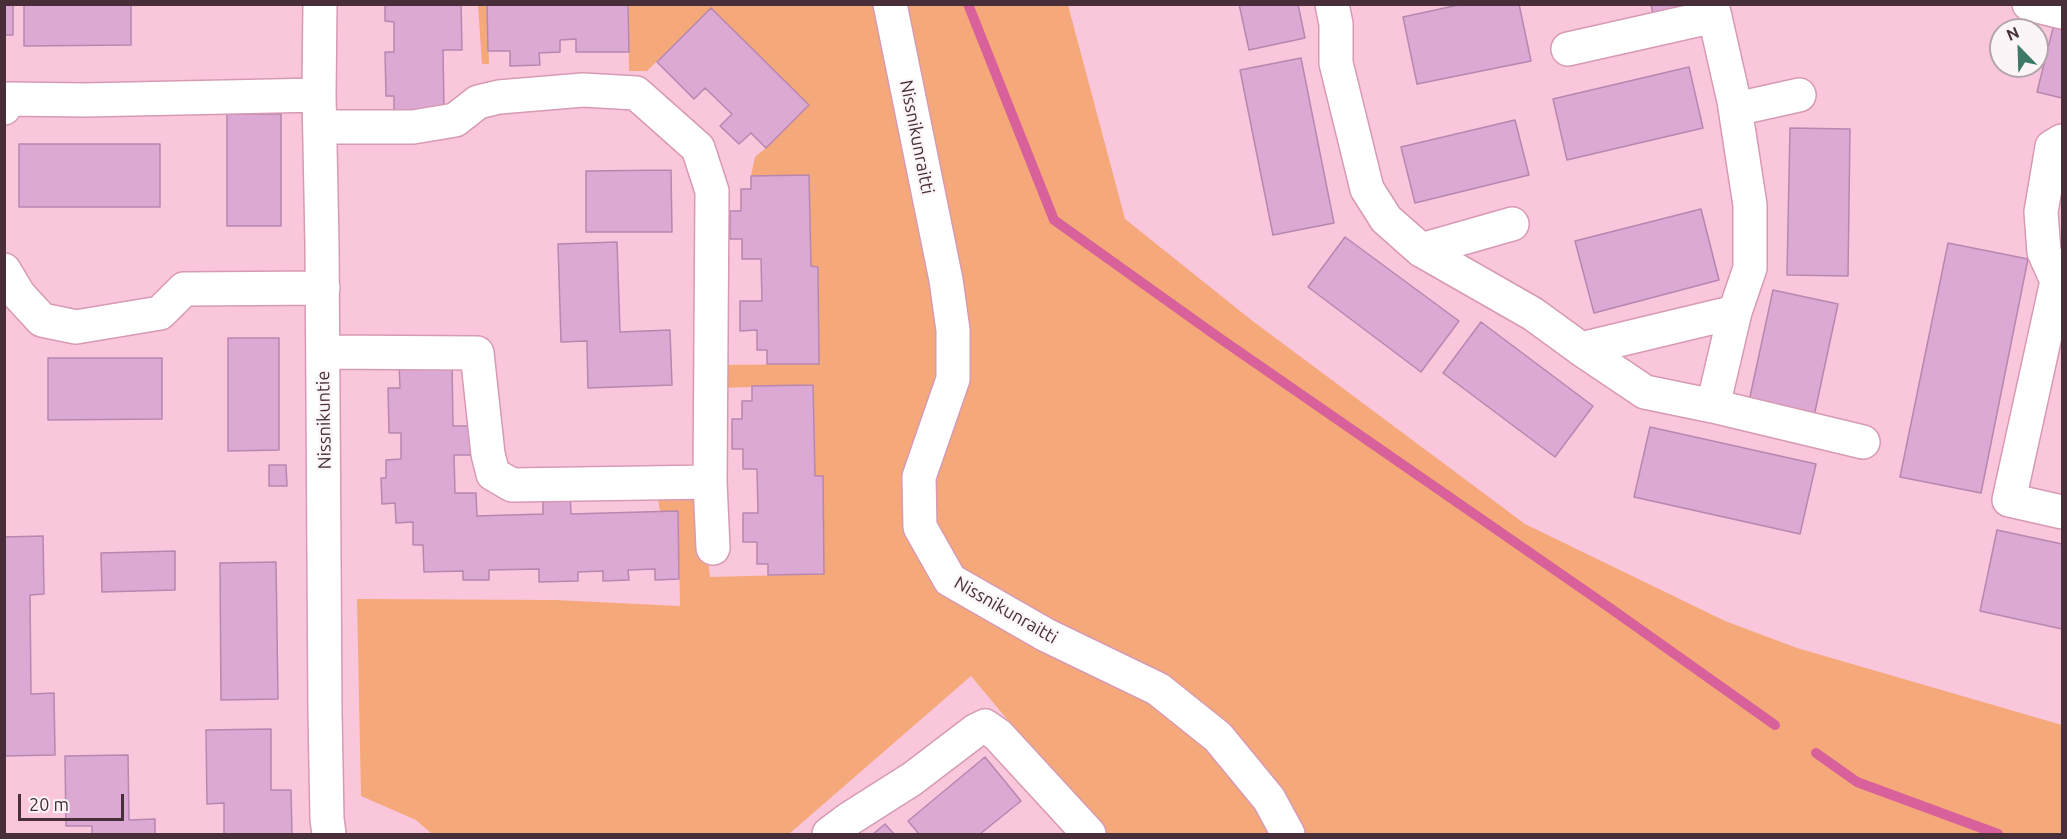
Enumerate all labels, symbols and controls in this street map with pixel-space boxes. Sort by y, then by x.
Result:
north arrow [1989,18,2049,78]
text: N [2004,23,2022,44]
street label: Nissnikunraitti [895,78,939,196]
street label: Nissnikuntie [312,371,336,469]
street label: Nissnikunraitti [950,572,1062,648]
scale bar [21,782,128,820]
text: 20 m [29,794,69,814]

